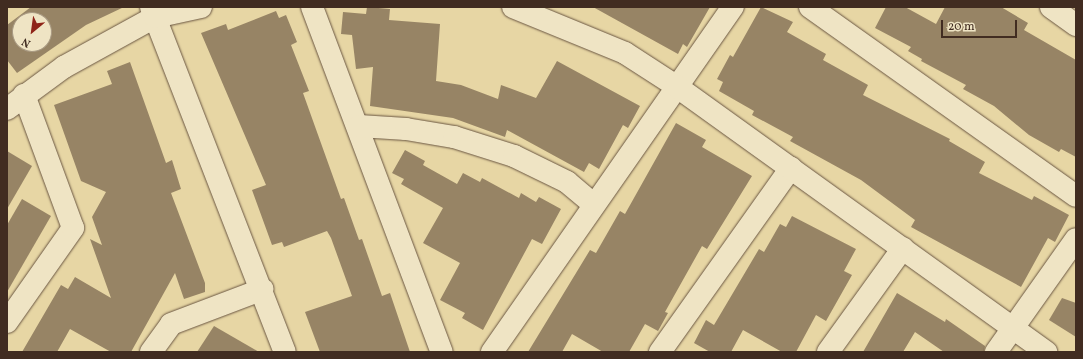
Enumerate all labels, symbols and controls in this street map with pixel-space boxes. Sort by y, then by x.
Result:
north arrow [12,12,52,52]
scale bar [943,12,1019,38]
text: 20 m [948,19,975,35]
text: N [19,34,34,51]

